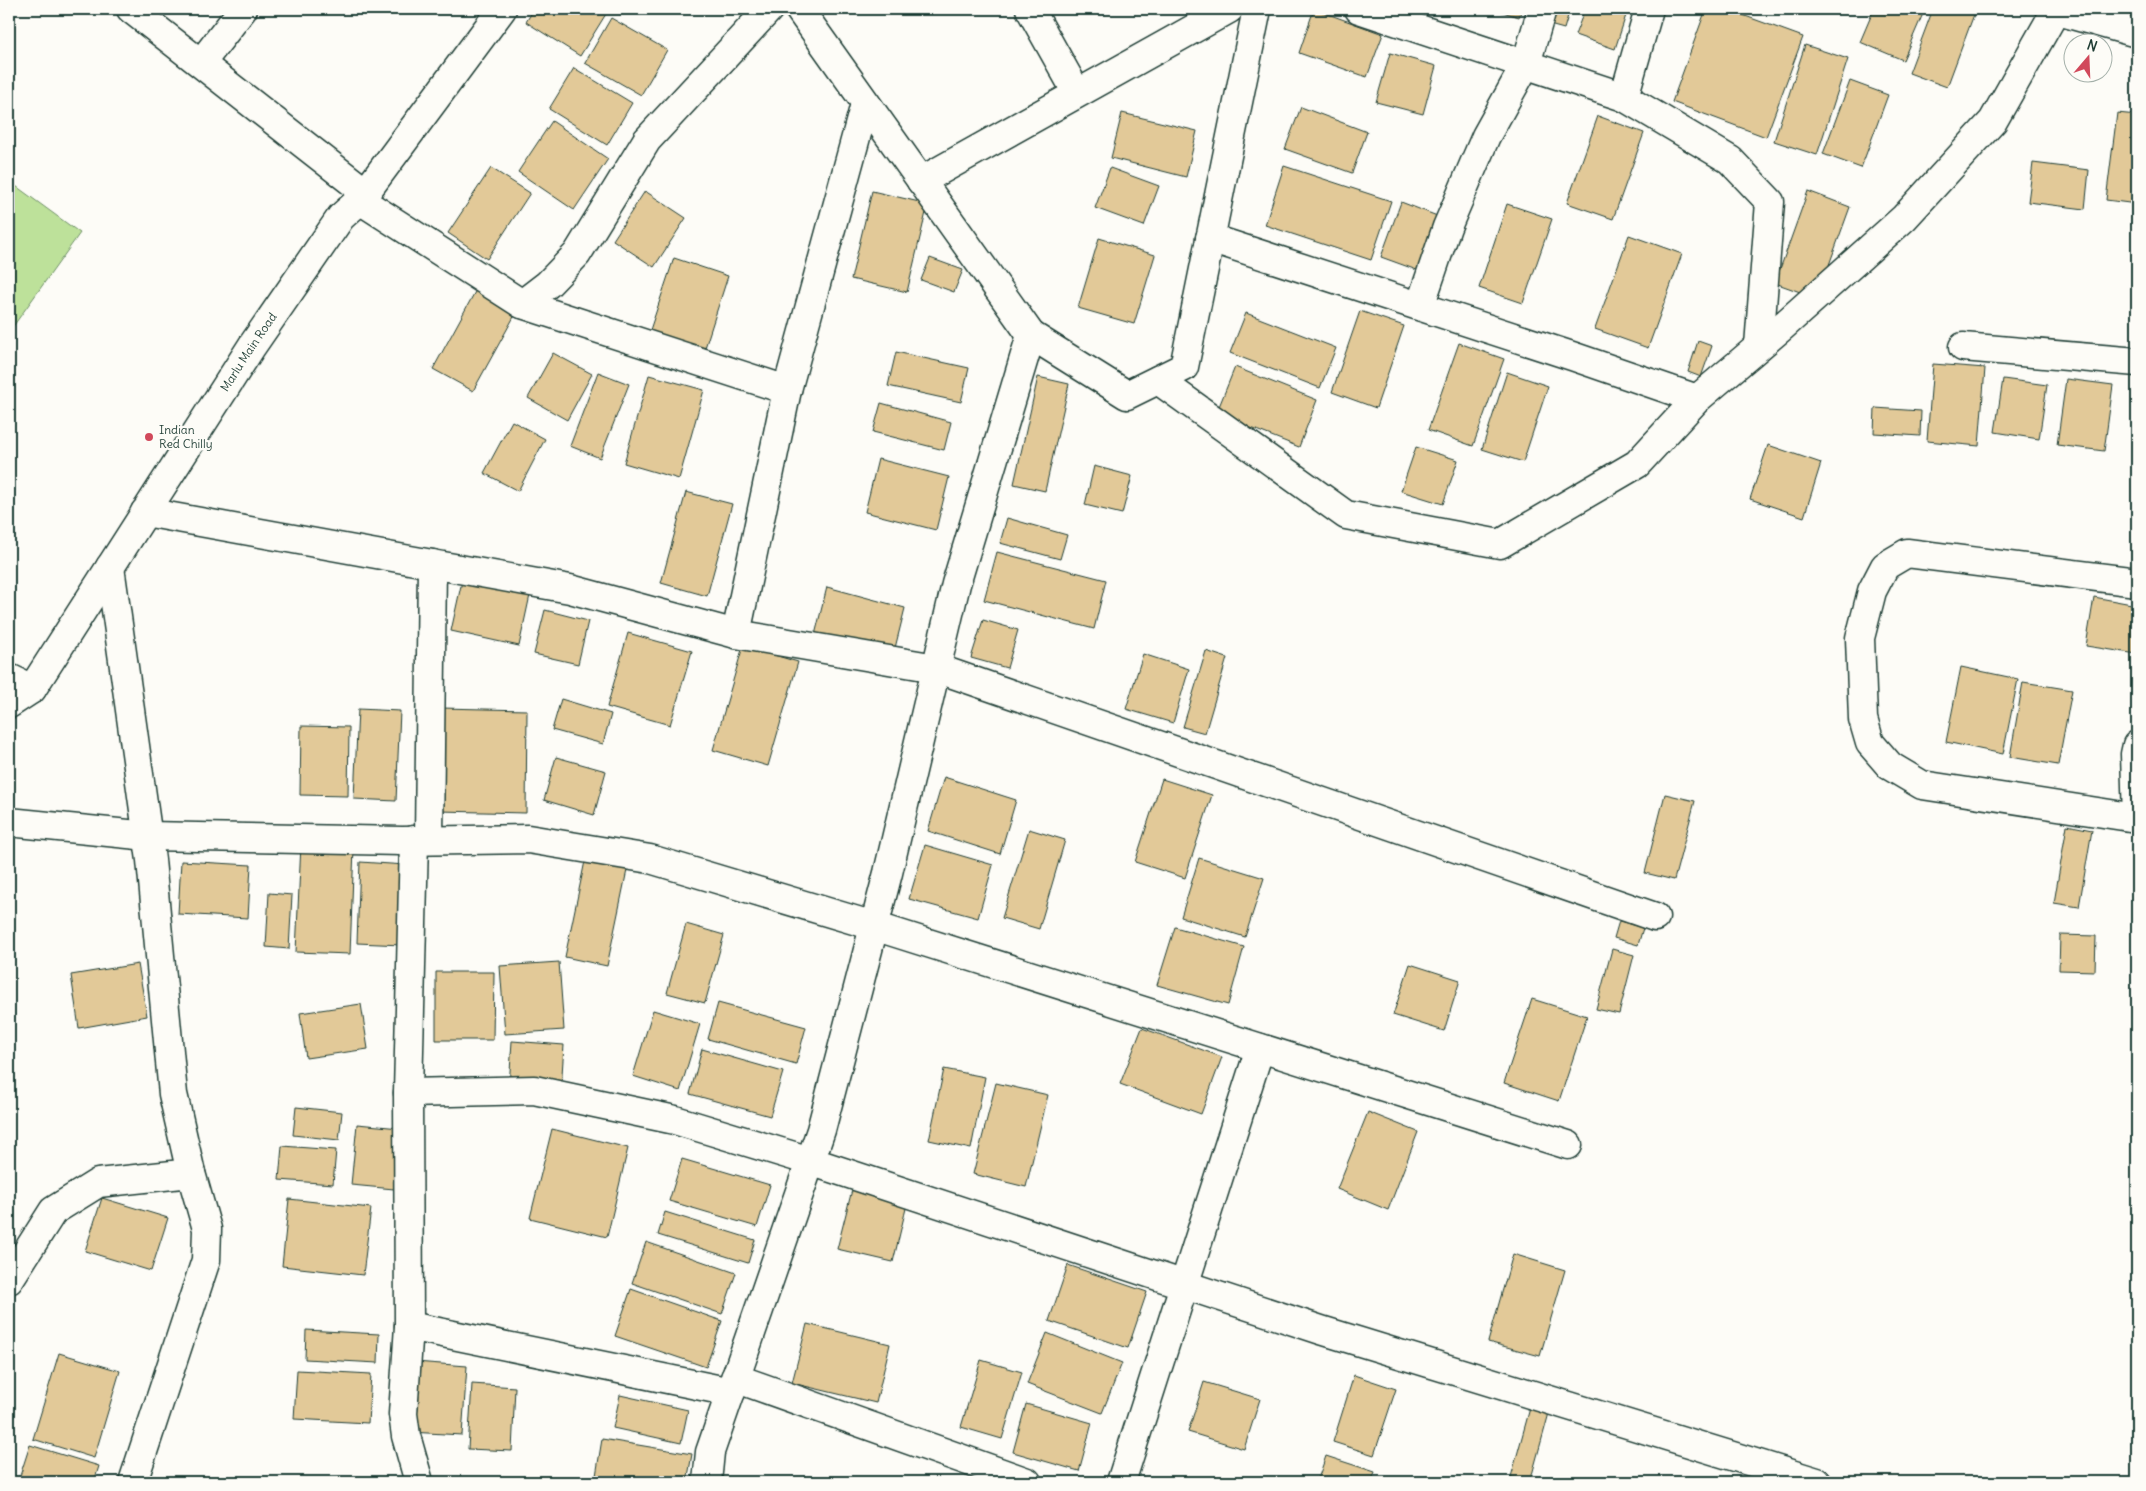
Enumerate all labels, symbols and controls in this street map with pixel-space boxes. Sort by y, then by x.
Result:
north arrow [2064,32,2114,82]
text: N [2085,36,2100,56]
street label: Marlu Main Road [217,310,280,394]
place label: Indian Red Chilly [159,422,212,451]
marker: Indian Red Chilly [143,431,155,443]

